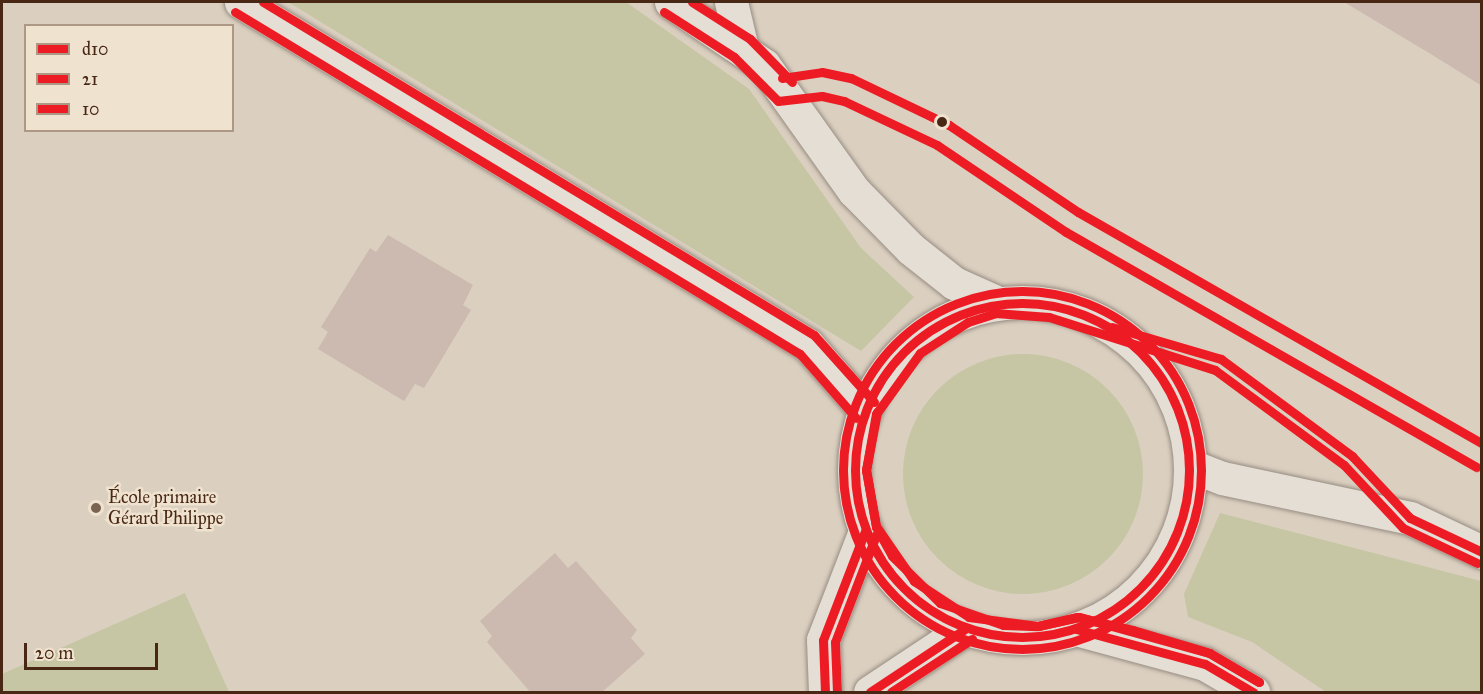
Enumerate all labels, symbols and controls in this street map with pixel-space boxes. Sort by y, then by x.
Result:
legend [24,24,234,132]
text: d10 [82,38,109,60]
text: 21 [82,68,98,90]
text: 10 [82,98,100,120]
unlabelled marker [936,116,948,128]
place label: École primaire Gérard Philippe [108,487,223,530]
marker: École primaire Gérard Philippe [89,501,103,515]
scale bar [27,631,160,669]
text: 20 m [35,642,73,664]

